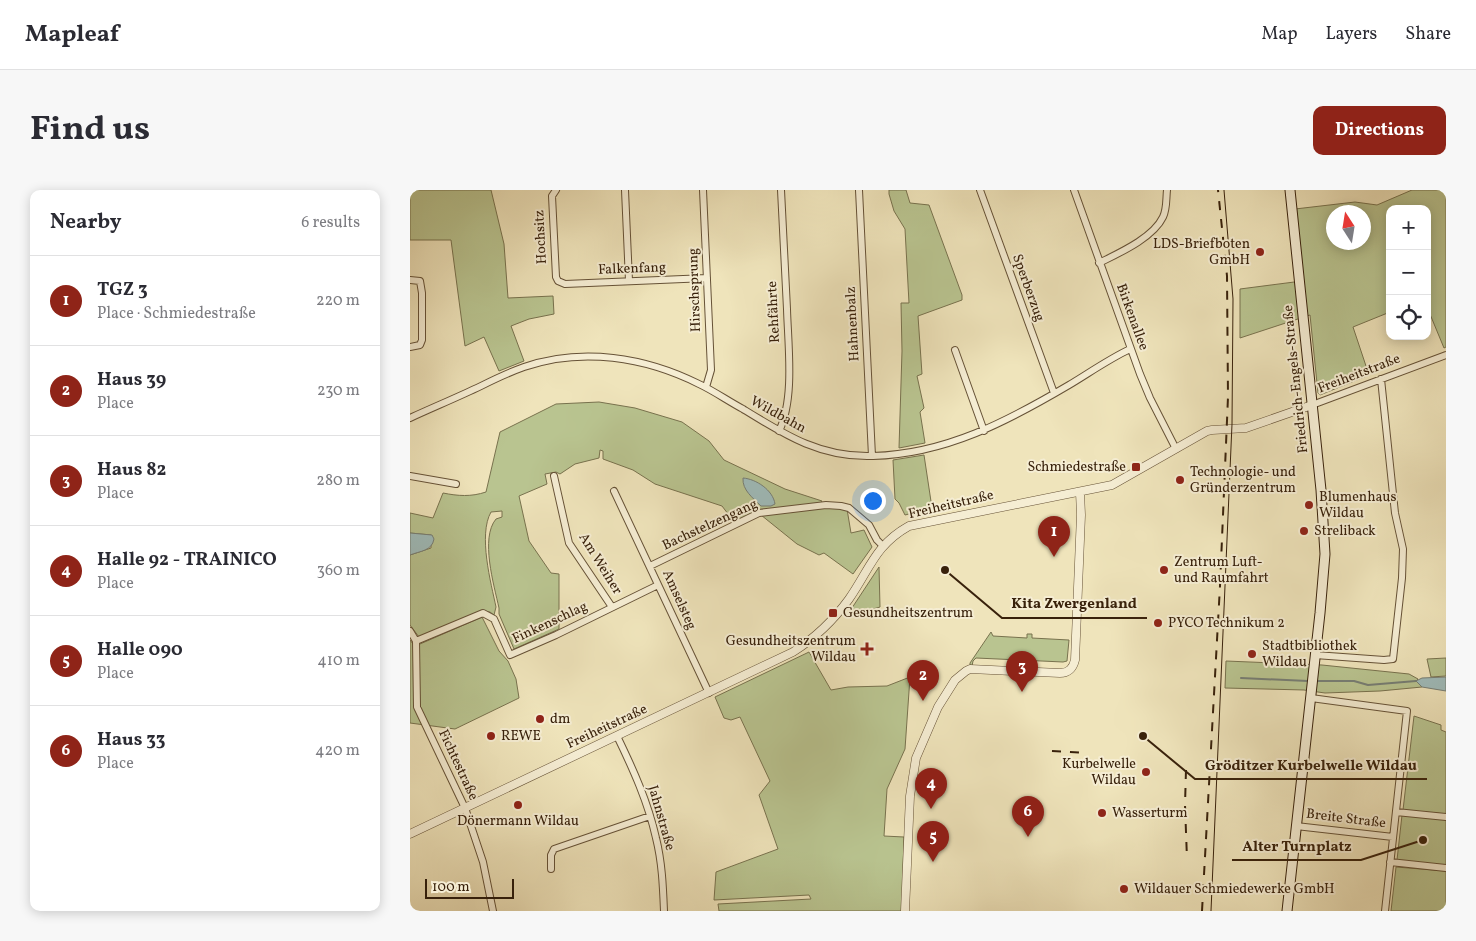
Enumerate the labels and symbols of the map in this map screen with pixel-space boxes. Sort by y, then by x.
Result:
north arrow [1326,205,1371,250]
street label: Hochsitz [530,209,552,265]
place label: LDS-Briefboten GmbH [1153,235,1250,270]
marker: LDS-Briefboten GmbH [1254,246,1266,258]
street label: Hirschsprung [684,248,706,332]
street label: Sperberzug [1007,252,1049,324]
street label: Falkenfang [598,258,666,280]
street label: Rehfährte [763,280,785,343]
street label: Birkenallee [1111,281,1153,353]
street label: Hahnenbalz [842,286,864,362]
street label: Friedrich-Engels-Straße [1279,304,1313,454]
street label: Freiheitstraße [1315,349,1403,398]
street label: Wildbahn [747,392,809,438]
place label: Schmiedestraße [1027,458,1126,477]
marker: Schmiedestraße [1130,461,1142,473]
place label: Technologie- und Gründerzentrum [1190,463,1296,498]
marker: Technologie- und Gründerzentrum [1174,474,1186,486]
street label: Freiheitstraße [906,486,996,524]
your location [860,488,886,514]
place label: Blumenhaus Wildau [1319,488,1396,523]
street label: Bachstelzengang [659,495,761,555]
marker: Blumenhaus Wildau [1303,499,1315,511]
pin: 1 [1038,516,1070,557]
place label: Streliback [1314,522,1376,541]
marker: Streliback [1298,525,1310,537]
street label: Am Weiher [574,530,626,599]
place label: Zentrum Luft- und Raumfahrt [1174,553,1269,588]
marker: Zentrum Luft- und Raumfahrt [1158,564,1170,576]
street label: Amselsteg [657,567,701,633]
callout: Kita Zwergenland [1002,588,1147,618]
text: Kita Zwergenland [1011,594,1137,615]
street label: Finkenschlag [509,597,591,649]
place label: Gesundheitszentrum [843,604,973,623]
marker: Gesundheitszentrum [827,607,839,619]
place label: PYCO Technikum 2 [1168,614,1285,633]
marker: PYCO Technikum 2 [1152,617,1164,629]
place label: Gesundheitszentrum Wildau [726,632,856,667]
place label: Stadtbibliothek Wildau [1262,637,1358,672]
marker: Gesundheitszentrum Wildau [860,642,874,656]
marker: Stadtbibliothek Wildau [1246,648,1258,660]
pin: 3 [1006,651,1038,692]
pin: 2 [907,660,939,701]
street label: Freiheitstraße [564,700,651,754]
place label: dm [550,710,570,729]
marker: dm [534,713,546,725]
street label: Fichtestraße [433,727,483,804]
place label: REWE [501,727,541,746]
marker: REWE [485,730,497,742]
callout: Gröditzer Kurbelwelle Wildau [1195,749,1427,779]
place label: Kurbelwelle Wildau [1062,755,1136,790]
text: Gröditzer Kurbelwelle Wildau [1205,756,1417,777]
marker: Kurbelwelle Wildau [1140,766,1152,778]
pin: 4 [915,768,947,809]
street label: Jahnstraße [643,783,679,853]
pin: 6 [1012,796,1044,837]
marker: Dönermann Wildau [512,799,524,811]
place label: Wasserturm [1112,804,1188,823]
street label: Breite Straße [1305,805,1387,833]
marker: Wasserturm [1096,807,1108,819]
place label: Dönermann Wildau [457,812,579,831]
pin: 5 [917,821,949,862]
callout: Alter Turnplatz [1232,830,1361,860]
text: Alter Turnplatz [1242,837,1352,858]
scale bar [425,876,514,899]
place label: Wildauer Schmiedewerke GmbH [1134,880,1335,899]
marker: Wildauer Schmiedewerke GmbH [1118,883,1130,895]

